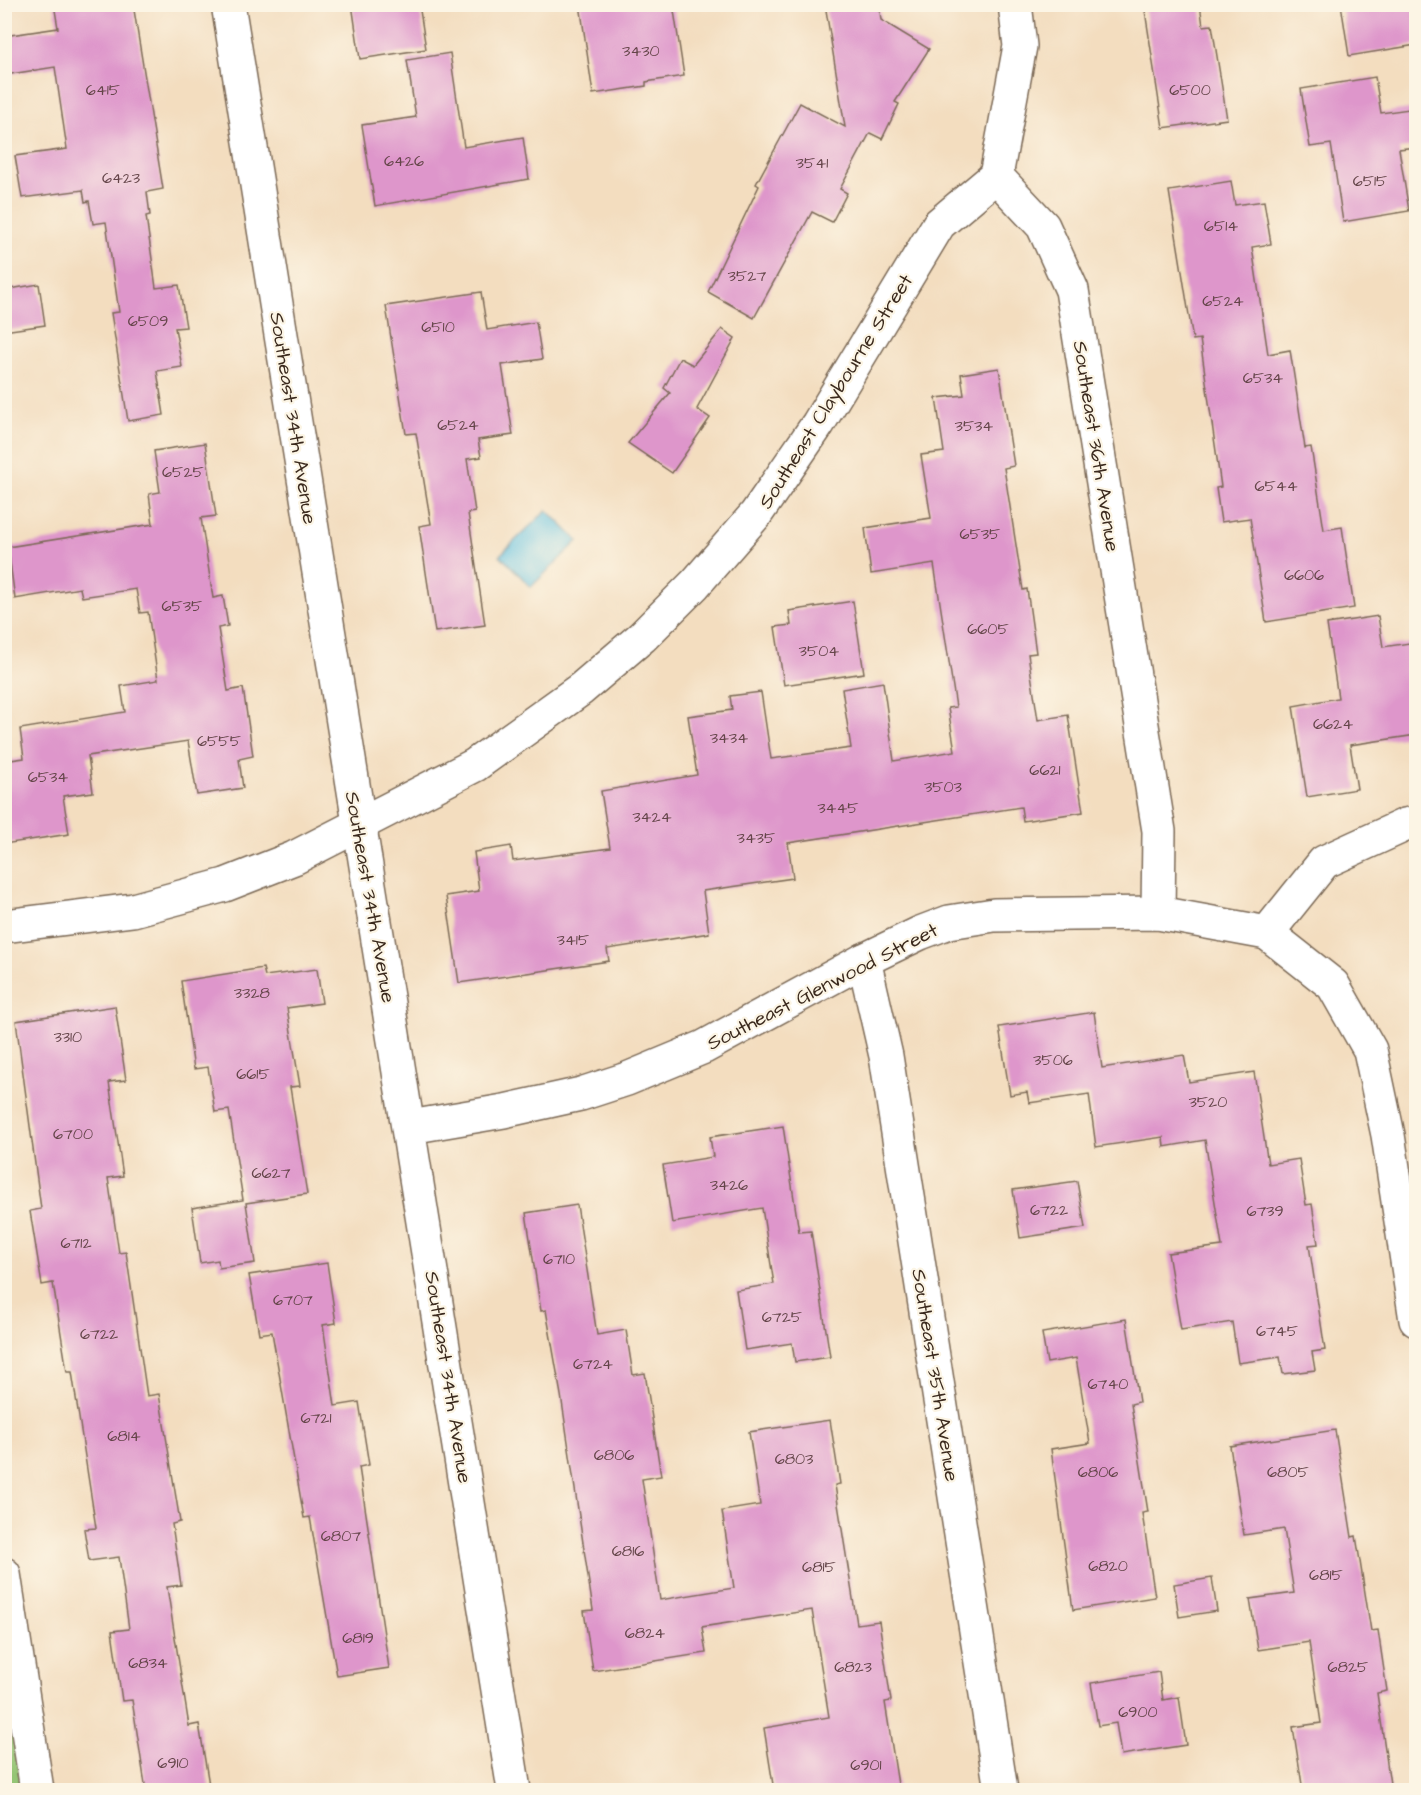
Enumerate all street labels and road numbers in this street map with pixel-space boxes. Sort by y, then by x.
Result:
street label: Southeast Claybourne Street [752,269,921,515]
street label: Southeast 34th Avenue [262,310,324,526]
street label: Southeast 36th Avenue [1066,339,1127,554]
street label: Southeast 34th Avenue [338,789,402,1005]
street label: Southeast Glenwood Street [702,916,943,1057]
street label: Southeast 35th Avenue [904,1267,966,1484]
street label: Southeast 34th Avenue [417,1269,479,1485]

